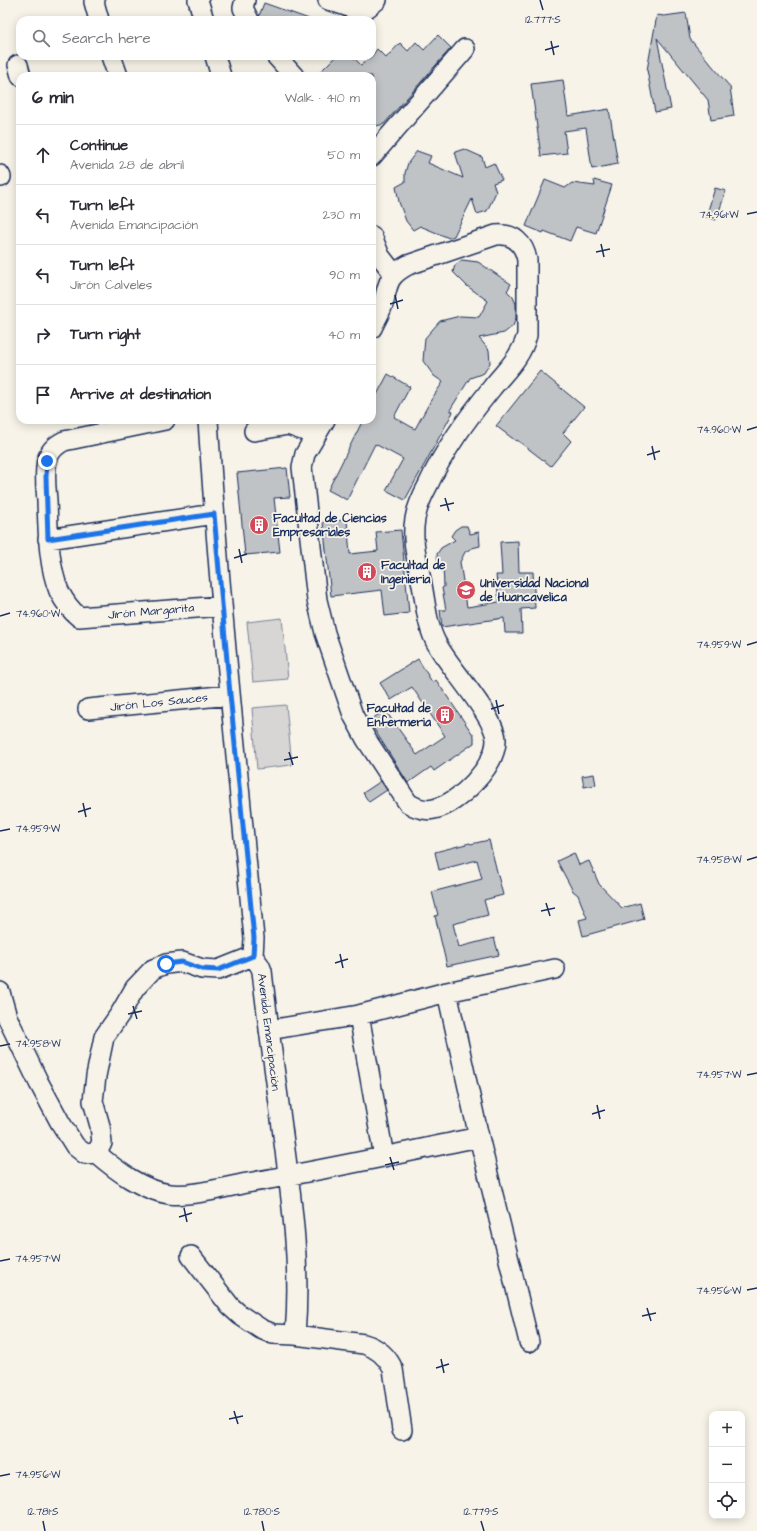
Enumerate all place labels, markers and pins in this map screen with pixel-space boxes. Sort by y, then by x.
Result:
place label: Facultad de Ciencias Empresariales [273,510,387,542]
building icon: Facultad de Ciencias Empresariales [248,514,270,536]
place label: Facultad de Ingenieria [381,557,446,590]
building icon: Facultad de Ingenieria [356,561,378,583]
place label: Universidad Nacional de Huancavelica [479,575,589,606]
school or university icon: Universidad Nacional de Huancavelica [455,579,477,601]
place label: Facultad de Enfermeria [366,700,432,731]
building icon: Facultad de Enfermeria [434,704,456,726]

